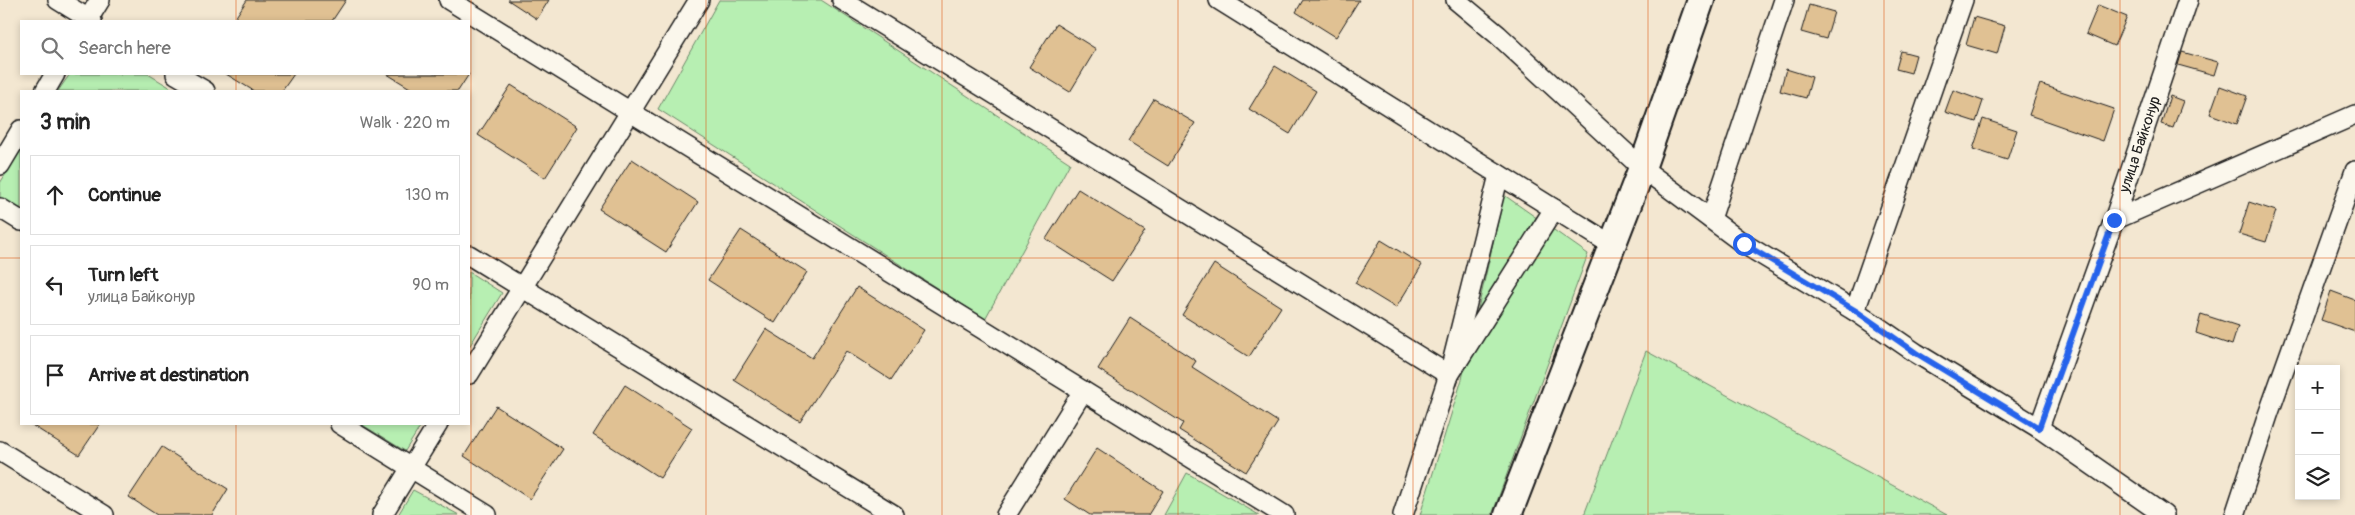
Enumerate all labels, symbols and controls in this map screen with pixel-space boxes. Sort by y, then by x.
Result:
search box [20,20,470,75]
icon: search [38,34,66,62]
text: Search here [78,36,171,60]
street label: улица Байконур [2115,94,2165,196]
text: 3 min [40,109,90,136]
text: Walk · 220 m [360,113,450,133]
icon: ahead [41,181,69,209]
text: Continue [88,183,161,207]
text: 130 m [405,185,449,205]
route end [2103,209,2126,232]
route start [1733,233,1756,256]
text: Turn left [88,263,158,287]
icon: left [41,271,69,299]
text: 90 m [412,275,449,295]
text: улица Байконур [88,287,195,307]
icon: arrive [41,361,69,389]
text: Arrive at destination [88,363,249,387]
map controls [2295,365,2340,500]
button: + [2295,365,2340,410]
button: − [2295,410,2340,455]
button: layers [2295,455,2340,500]

